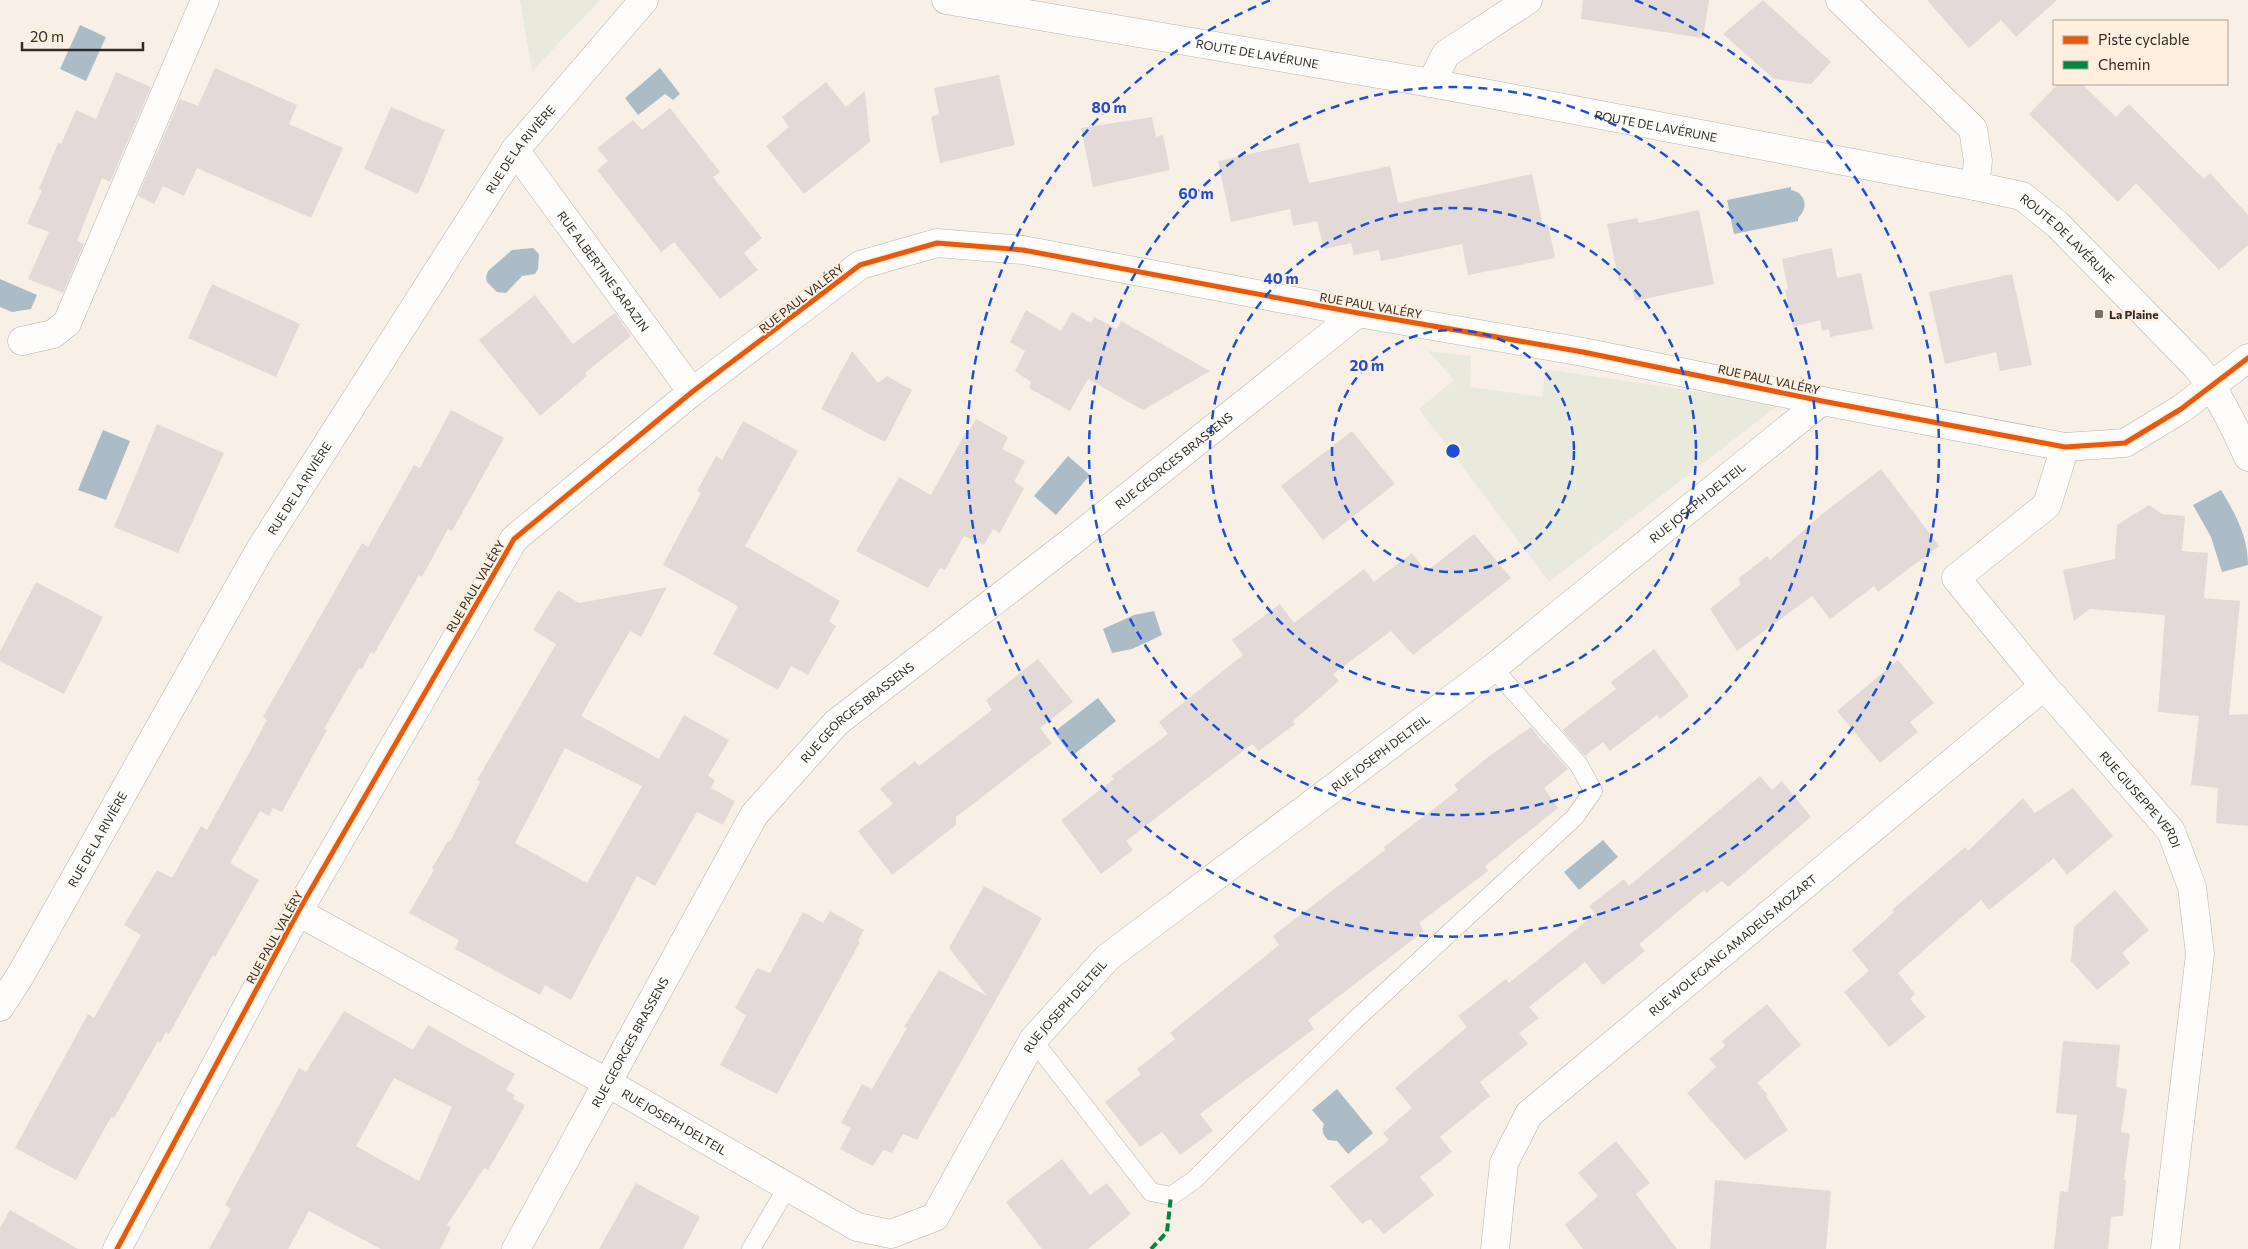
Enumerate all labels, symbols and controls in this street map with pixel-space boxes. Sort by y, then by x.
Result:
scale bar [22,20,144,52]
legend [2053,20,2228,85]
text: 20 m [30,27,64,45]
text: Piste cyclable [2098,30,2190,48]
street label: ROUTE DE LAVÉRUNE [1195,36,1320,71]
text: Chemin [2098,55,2150,73]
text: 80 m [1091,98,1127,116]
street label: RUE DE LA RIVIÈRE [482,102,558,196]
street label: ROUTE DE LAVÉRUNE [1594,107,1718,144]
text: 60 m [1178,184,1214,202]
street label: ROUTE DE LAVÉRUNE [2018,191,2118,286]
street label: RUE ALBERTINE SARAZIN [555,208,652,334]
street label: RUE PAUL VALÉRY [756,260,846,336]
text: 40 m [1263,269,1299,287]
street label: RUE PAUL VALÉRY [1319,289,1424,321]
place label: La Plaine [2109,307,2159,321]
marker: La Plaine [2093,308,2105,320]
text: 20 m [1350,356,1384,374]
street label: RUE PAUL VALÉRY [1717,361,1821,397]
street label: RUE GEORGES BRASSENS [1112,409,1235,511]
street label: RUE DE LA RIVIÈRE [264,439,334,537]
centre of rings [1444,442,1462,460]
street label: RUE JOSEPH DELTEIL [1646,459,1748,545]
street label: RUE PAUL VALÉRY [443,537,507,635]
street label: RUE GEORGES BRASSENS [797,659,916,765]
street label: RUE JOSEPH DELTEIL [1328,711,1432,794]
street label: RUE GIUSEPPE VERDI [2097,748,2184,850]
street label: RUE DE LA RIVIÈRE [65,789,129,889]
street label: RUE WOLFGANG AMADEUS MOZART [1646,871,1819,1019]
street label: RUE PAUL VALÉRY [243,888,305,986]
street label: RUE JOSEPH DELTEIL [1020,957,1109,1055]
street label: RUE GEORGES BRASSENS [588,975,671,1110]
street label: RUE JOSEPH DELTEIL [620,1086,730,1157]

